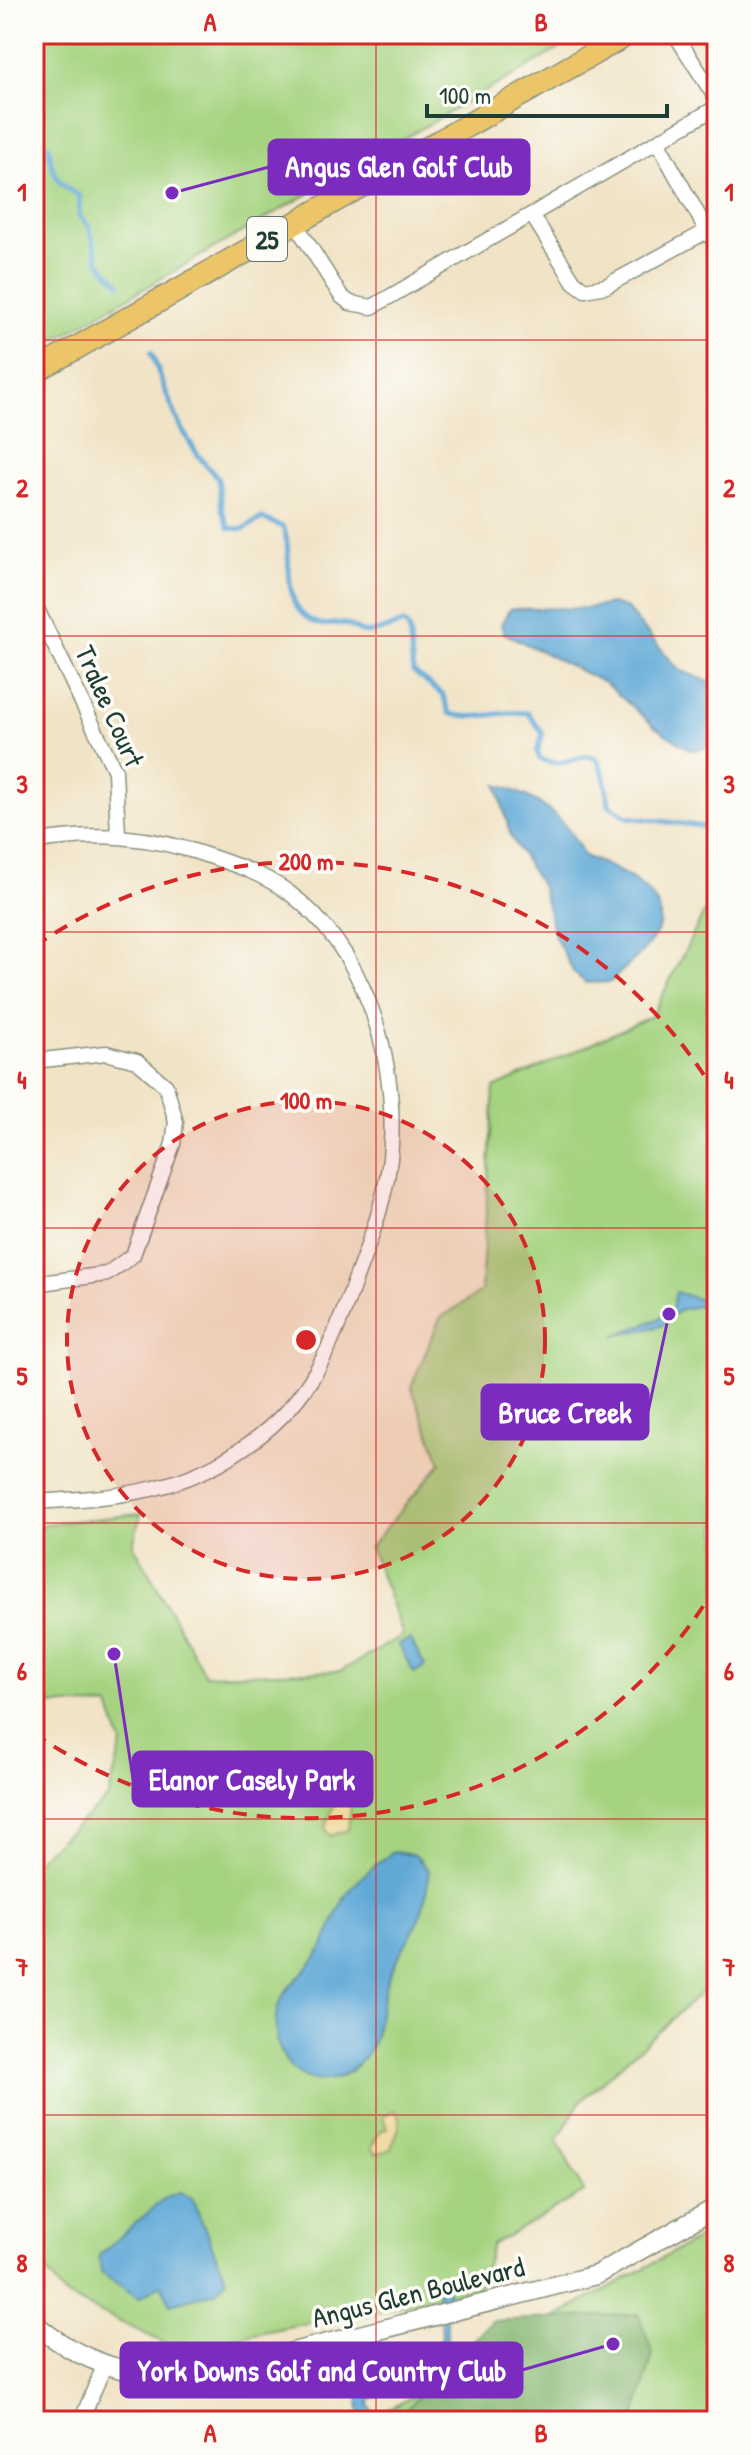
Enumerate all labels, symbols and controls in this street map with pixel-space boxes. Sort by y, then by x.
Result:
text: A [204,4,217,39]
text: B [534,4,548,39]
scale bar [427,68,667,118]
text: 100 m [439,79,491,111]
callout: Angus Glen Golf Club [269,140,529,194]
text: Angus Glen Golf Club [285,146,513,187]
text: 1 [17,174,27,209]
text: 1 [724,174,734,209]
road number: 25 [247,217,287,261]
text: 2 [16,470,29,505]
text: 2 [723,470,736,505]
street label: Tralee Court [66,639,154,773]
text: 3 [16,766,28,801]
text: 3 [723,766,735,801]
text: 200 m [279,845,333,877]
text: 4 [17,1062,27,1097]
text: 4 [724,1062,734,1097]
text: 100 m [280,1084,332,1116]
centre of rings [292,1326,320,1354]
text: 5 [17,1358,28,1393]
text: 5 [724,1358,735,1393]
callout: Bruce Creek [482,1385,648,1439]
text: Bruce Creek [498,1392,632,1432]
text: 6 [17,1653,28,1688]
text: 6 [724,1653,735,1688]
callout: Elanor Casely Park [133,1752,372,1806]
text: Elanor Casely Park [149,1759,356,1800]
text: 7 [15,1949,29,1984]
text: 7 [722,1949,736,1984]
text: 8 [16,2245,28,2280]
text: 8 [723,2245,735,2280]
street label: Angus Glen Boulevard [308,2247,528,2337]
callout: York Downs Golf and Country Club [121,2343,522,2397]
text: York Downs Golf and Country Club [138,2350,506,2391]
text: A [204,2415,217,2450]
text: B [534,2415,548,2450]

